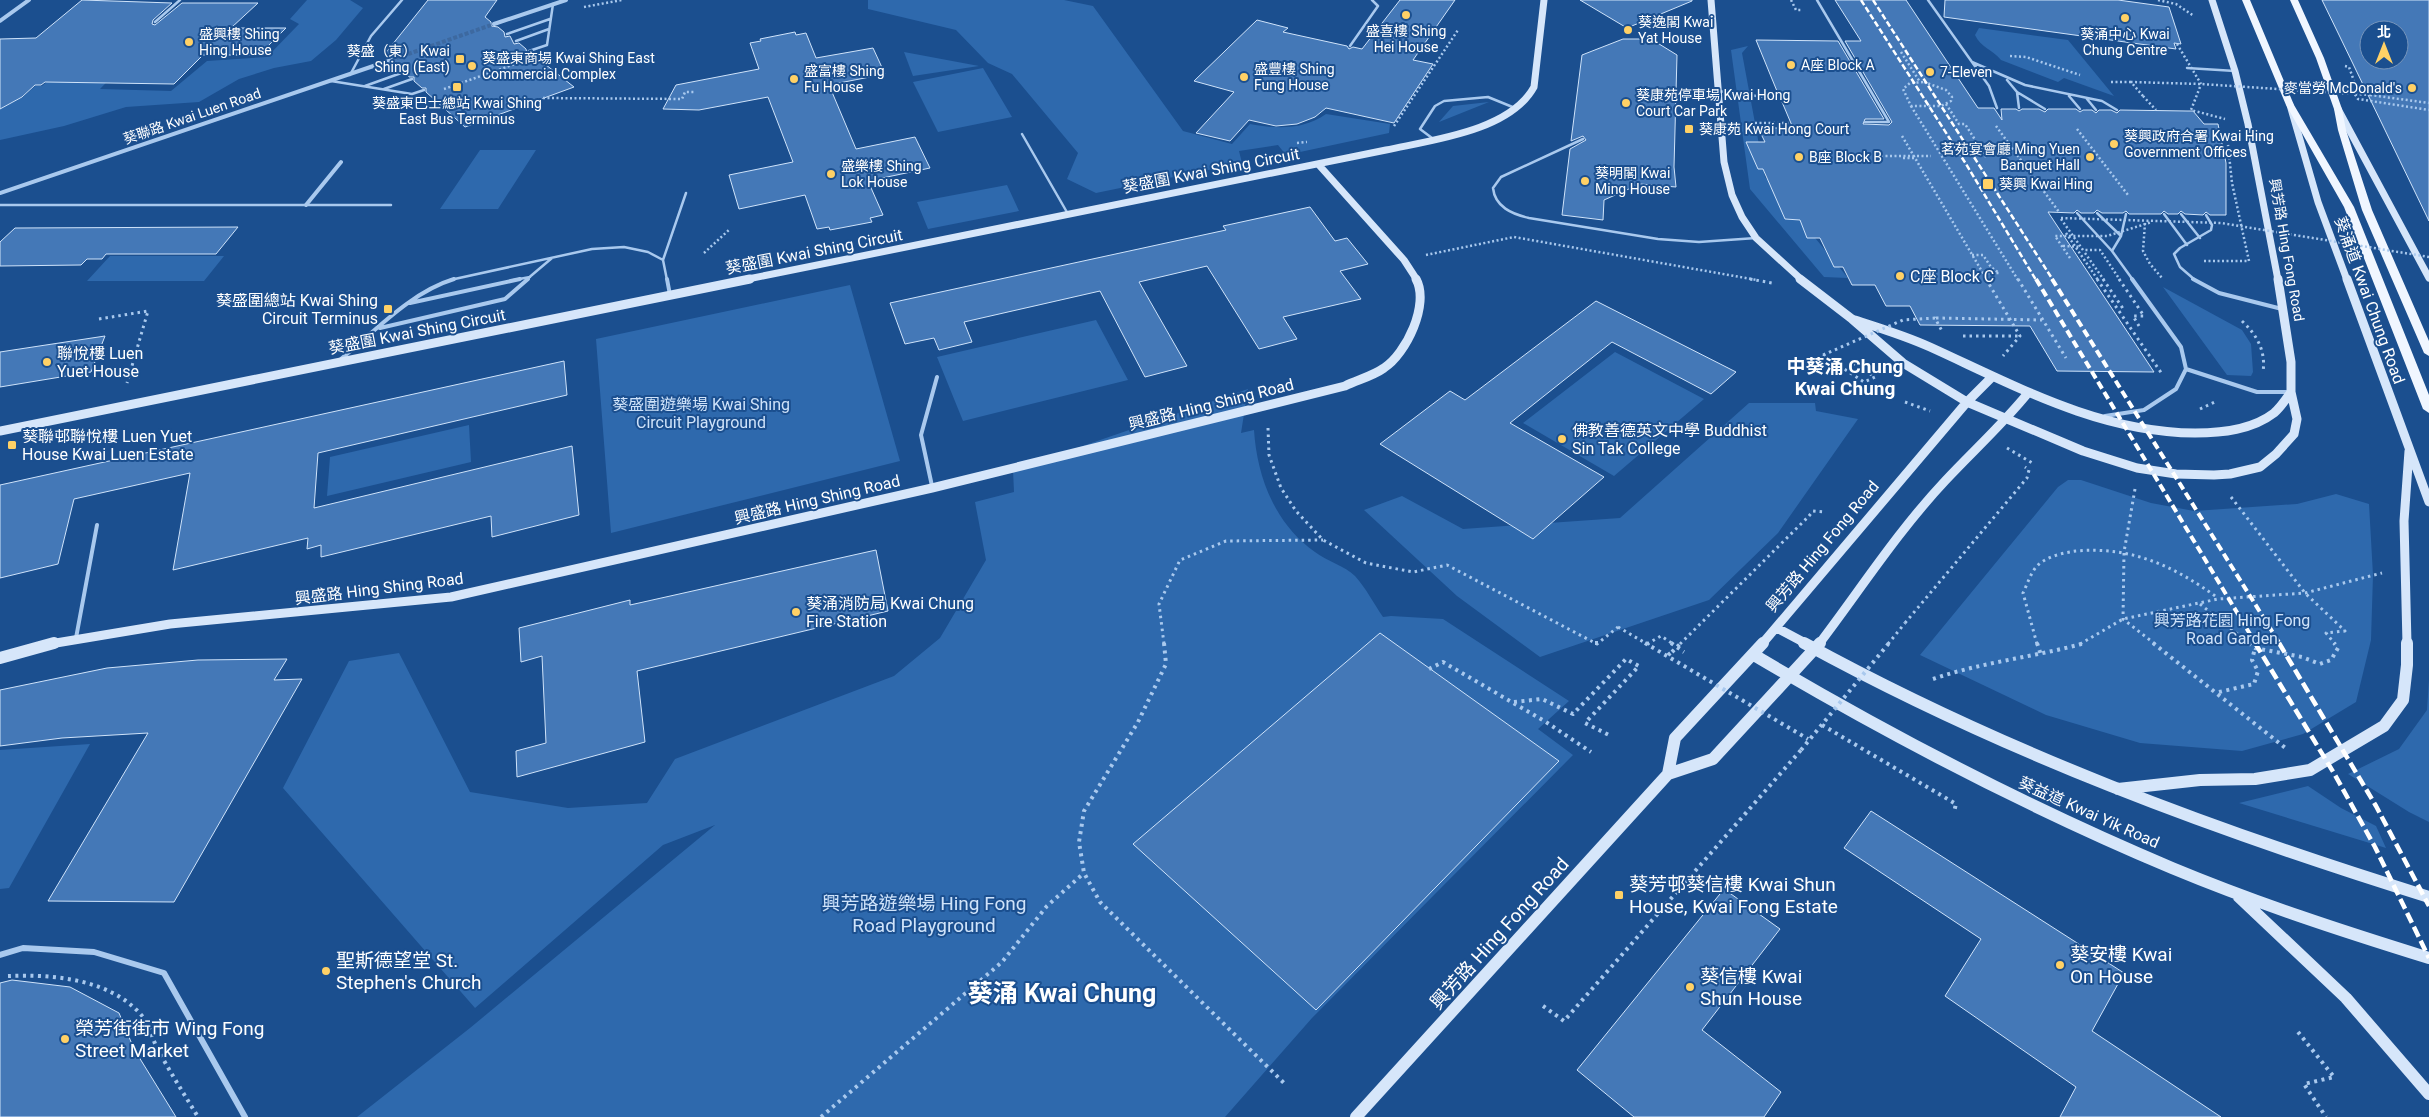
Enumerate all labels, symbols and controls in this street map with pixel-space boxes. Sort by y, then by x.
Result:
marker: 盛喜樓 Shing Hei House [1400,9,1412,21]
marker: 葵涌中心 Kwai Chung Centre [2119,12,2131,24]
place label: 葵逸閣 Kwai Yat House [1638,14,1713,46]
north arrow [2359,20,2409,70]
place label: 盛喜樓 Shing Hei House [1366,23,1446,55]
marker: 葵逸閣 Kwai Yat House [1622,24,1634,36]
text: 北 [2377,24,2391,40]
place label: 盛興樓 Shing Hing House [199,26,280,58]
place label: 葵涌中心 Kwai Chung Centre [2080,26,2170,58]
marker: 盛興樓 Shing Hing House [183,36,195,48]
place label: 葵盛（東） Kwai Shing (East) [347,43,450,76]
place label: 葵盛東商場 Kwai Shing East Commercial Complex [482,50,655,82]
marker: 葵盛（東） Kwai Shing (East) [454,53,466,65]
place label: A座 Block A [1801,57,1875,73]
marker: A座 Block A [1785,59,1797,71]
marker: 葵盛東商場 Kwai Shing East Commercial Complex [466,60,478,72]
place label: 盛豐樓 Shing Fung House [1254,61,1335,93]
place label: 盛富樓 Shing Fu House [804,63,885,95]
place label: 7-Eleven [1940,64,1992,80]
marker: 7-Eleven [1924,66,1936,78]
marker: 盛豐樓 Shing Fung House [1238,71,1250,83]
marker: 盛富樓 Shing Fu House [788,73,800,85]
place label: 麥當勞 McDonald's [2284,80,2402,96]
marker: 葵盛東巴士總站 Kwai Shing East Bus Terminus [451,81,463,93]
marker: 麥當勞 McDonald's [2406,82,2418,94]
street label: 葵聯路 Kwai Luen Road [121,85,263,147]
place label: 葵康苑停車場 Kwai Hong Court Car Park [1636,87,1790,119]
place label: 葵盛東巴士總站 Kwai Shing East Bus Terminus [372,95,542,127]
marker: 葵康苑停車場 Kwai Hong Court Car Park [1620,97,1632,109]
place label: 葵康苑 Kwai Hong Court [1699,121,1850,137]
marker: 葵康苑 Kwai Hong Court [1683,123,1695,135]
place label: 葵興政府合署 Kwai Hing Government Offices [2124,128,2274,160]
marker: 葵興政府合署 Kwai Hing Government Offices [2108,138,2120,150]
place label: 茗苑宴會廳 Ming Yuen Banquet Hall [1941,141,2080,173]
street label: 葵盛圍 Kwai Shing Circuit [1121,144,1301,197]
place label: B座 Block B [1809,149,1882,165]
marker: B座 Block B [1793,151,1805,163]
marker: 茗苑宴會廳 Ming Yuen Banquet Hall [2084,151,2096,163]
place label: 盛樂樓 Shing Lok House [841,158,922,190]
place label: 葵明閣 Kwai Ming House [1595,165,1670,197]
marker: 盛樂樓 Shing Lok House [825,168,837,180]
marker: 葵明閣 Kwai Ming House [1579,175,1591,187]
place label: 葵興 Kwai Hing [1999,176,2093,192]
marker: 葵興 Kwai Hing [1981,177,1995,191]
street label: 興芳路 Hing Fong Road [2267,177,2307,323]
street label: 葵涌道 Kwai Chung Road [2330,214,2409,386]
street label: 葵盛圍 Kwai Shing Circuit [724,225,904,278]
place label: C座 Block C [1910,267,1994,286]
marker: C座 Block C [1894,270,1906,282]
place label: 葵盛圍總站 Kwai Shing Circuit Terminus [216,291,378,328]
marker: 葵盛圍總站 Kwai Shing Circuit Terminus [382,303,394,315]
street label: 葵盛圍 Kwai Shing Circuit [327,305,507,358]
place label: 聯悅樓 Luen Yuet House [57,344,143,381]
district label: 中葵涌 Chung Kwai Chung [1787,355,1903,400]
marker: 聯悅樓 Luen Yuet House [41,356,53,368]
street label: 興盛路 Hing Shing Road [1126,375,1296,434]
park label: 葵盛圍遊樂場 Kwai Shing Circuit Playground [612,395,790,432]
place label: 佛教善德英文中學 Buddhist Sin Tak College [1572,421,1767,458]
place label: 葵聯邨聯悅樓 Luen Yuet House Kwai Luen Estate [22,427,194,464]
marker: 佛教善德英文中學 Buddhist Sin Tak College [1556,433,1568,445]
marker: 葵聯邨聯悅樓 Luen Yuet House Kwai Luen Estate [6,439,18,451]
street label: 興盛路 Hing Shing Road [732,471,902,528]
street label: 興芳路 Hing Fong Road [1762,477,1883,616]
street label: 興盛路 Hing Shing Road [294,569,464,608]
place label: 葵涌消防局 Kwai Chung Fire Station [806,594,974,631]
marker: 葵涌消防局 Kwai Chung Fire Station [790,606,802,618]
park label: 興芳路花園 Hing Fong Road Garden [2154,611,2310,648]
street label: 葵益道 Kwai Yik Road [2015,773,2162,852]
street label: 興芳路 Hing Fong Road [1425,853,1574,1014]
place label: 葵芳邨葵信樓 Kwai Shun House, Kwai Fong Estate [1629,873,1838,918]
marker: 葵芳邨葵信樓 Kwai Shun House, Kwai Fong Estate [1613,889,1625,901]
park label: 興芳路遊樂場 Hing Fong Road Playground [821,892,1027,937]
place label: 葵安樓 Kwai On House [2070,943,2172,988]
place label: 聖斯德望堂 St. Stephen's Church [336,949,481,994]
marker: 葵安樓 Kwai On House [2054,959,2066,971]
marker: 聖斯德望堂 St. Stephen's Church [320,965,332,977]
place label: 葵信樓 Kwai Shun House [1700,965,1802,1010]
district label: 葵涌 Kwai Chung [968,979,1156,1008]
marker: 葵信樓 Kwai Shun House [1684,981,1696,993]
place label: 榮芳街街市 Wing Fong Street Market [75,1017,264,1062]
marker: 榮芳街街市 Wing Fong Street Market [59,1033,71,1045]

